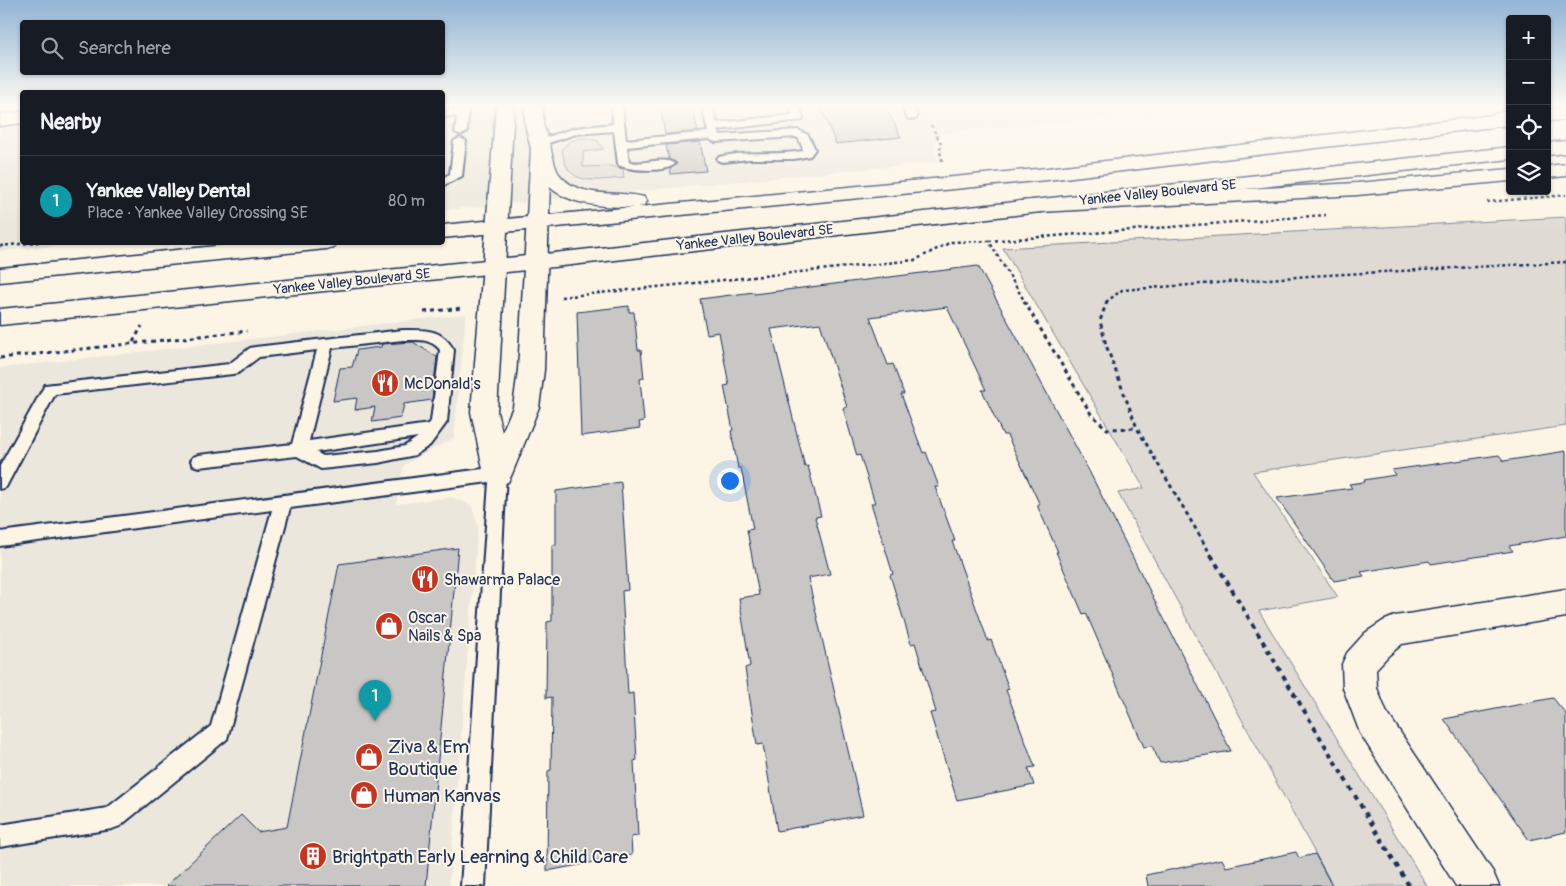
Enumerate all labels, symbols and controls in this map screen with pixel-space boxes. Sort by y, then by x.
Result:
map controls [1506,15,1551,195]
button: + [1506,15,1551,60]
search box [20,20,445,75]
icon: search [38,34,66,62]
text: Search here [78,36,171,60]
button: − [1506,60,1551,105]
button: locate [1506,105,1551,150]
text: Nearby [40,109,101,136]
button: layers [1506,150,1551,195]
street label: Yankee Valley Boulevard SE [1078,176,1237,209]
text: Yankee Valley Dental [87,179,250,203]
text: 1 [53,191,59,211]
text: 80 m [388,191,425,211]
text: Place · Yankee Valley Crossing SE [87,203,308,223]
street label: Yankee Valley Boulevard SE [675,221,834,254]
street label: Yankee Valley Boulevard SE [272,265,431,298]
restaurant icon: McDonald's [370,368,400,398]
place label: McDonald's [404,374,481,394]
your location [717,468,743,494]
restaurant icon: Shawarma Palace [410,564,440,594]
place label: Shawarma Palace [444,570,560,590]
place label: Oscar Nails & Spa [408,608,481,646]
shop icon: Oscar Nails & Spa [374,611,404,641]
pin: 1 [359,680,391,721]
place label: Ziva & Em Boutique [388,735,469,781]
shop icon: Ziva & Em Boutique [354,742,384,772]
shop icon: Human Kanvas [349,780,379,810]
place label: Human Kanvas [383,784,501,808]
building icon: Brightpath Early Learning & Child Care [298,841,328,871]
place label: Brightpath Early Learning & Child Care [332,845,629,869]

